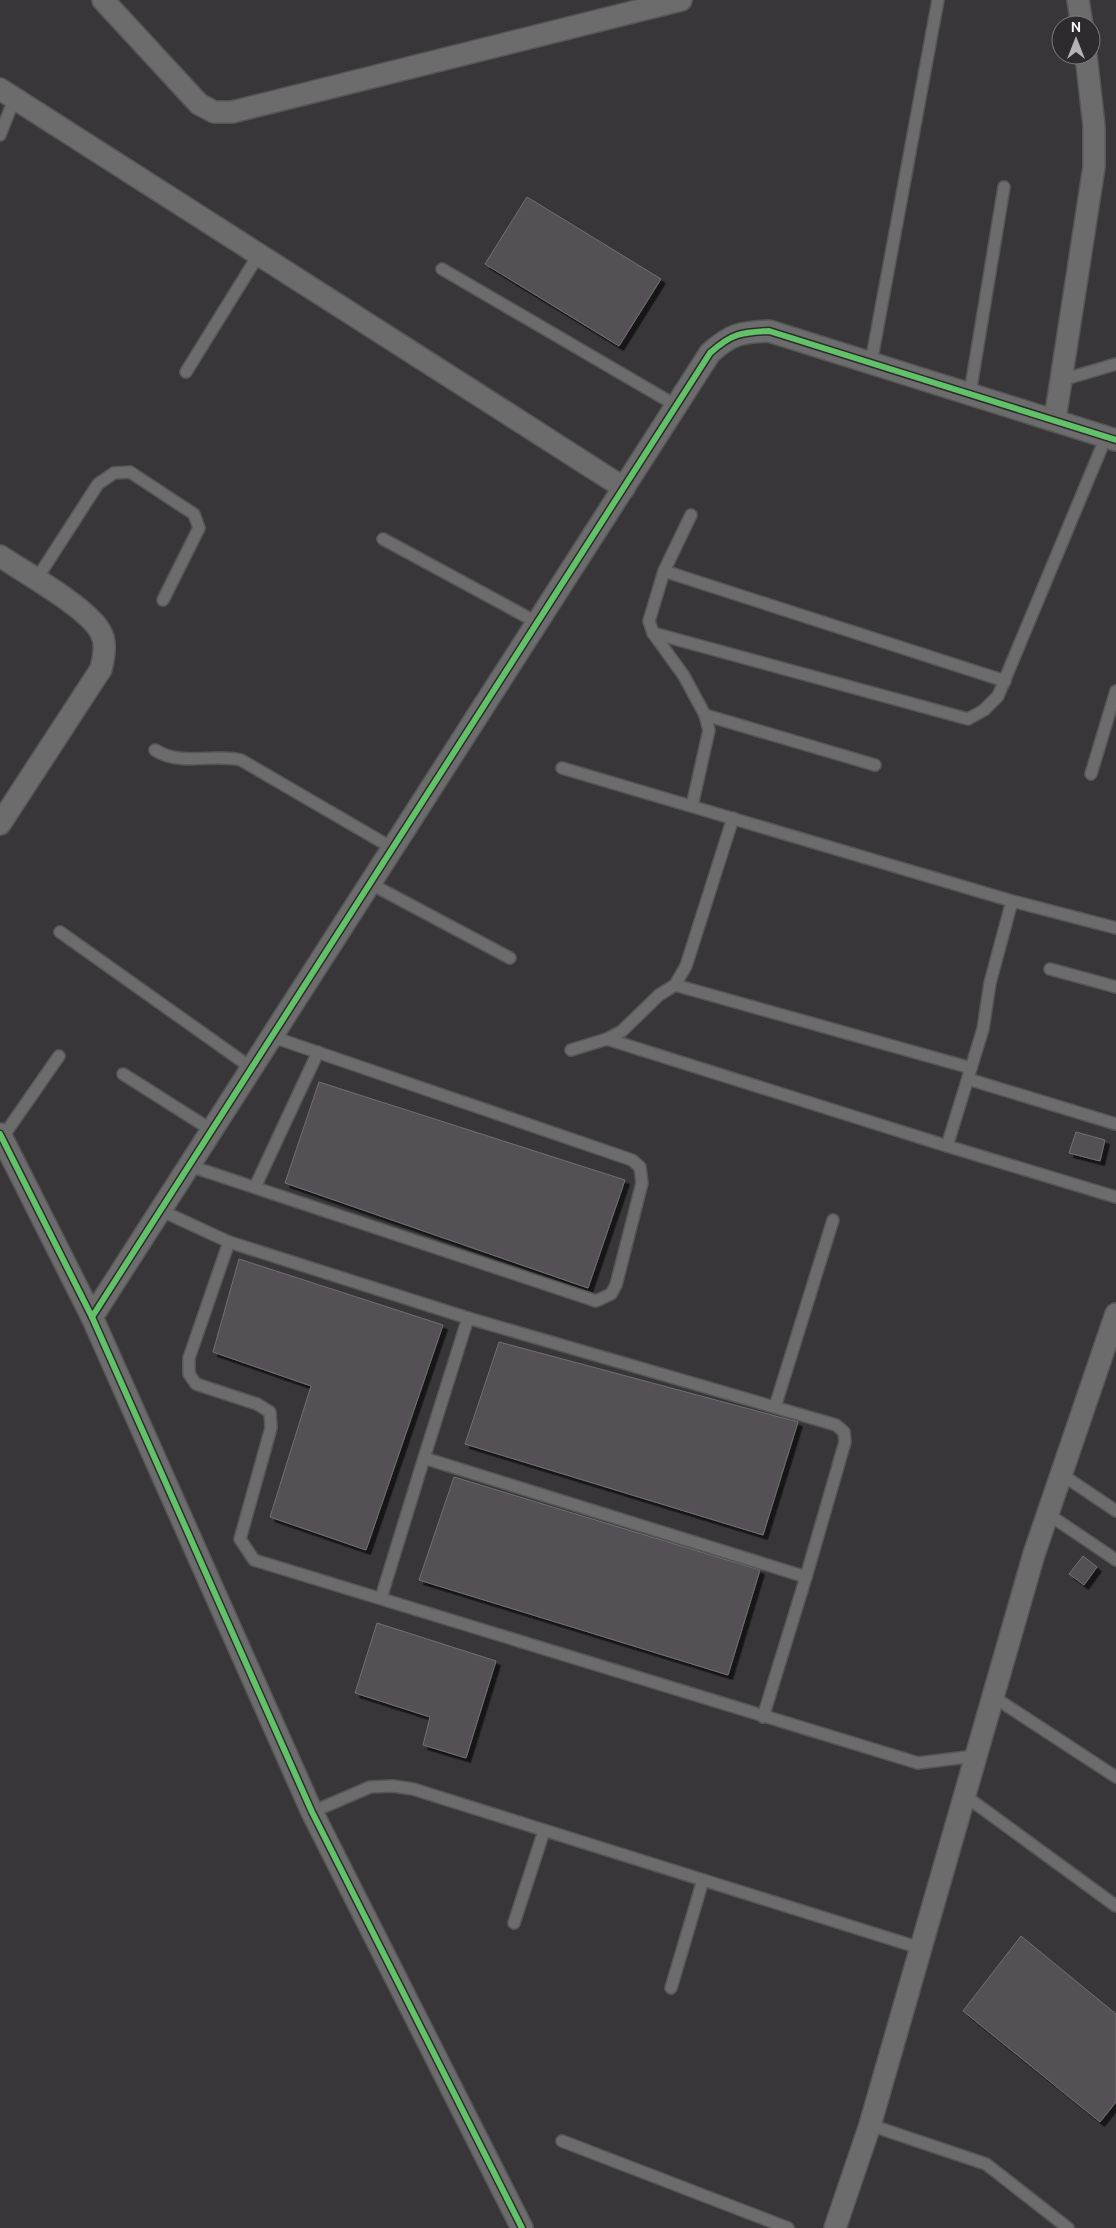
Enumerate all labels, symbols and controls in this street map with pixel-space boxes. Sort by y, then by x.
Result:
north arrow [1051,15,1101,65]
text: N [1071,19,1081,35]

